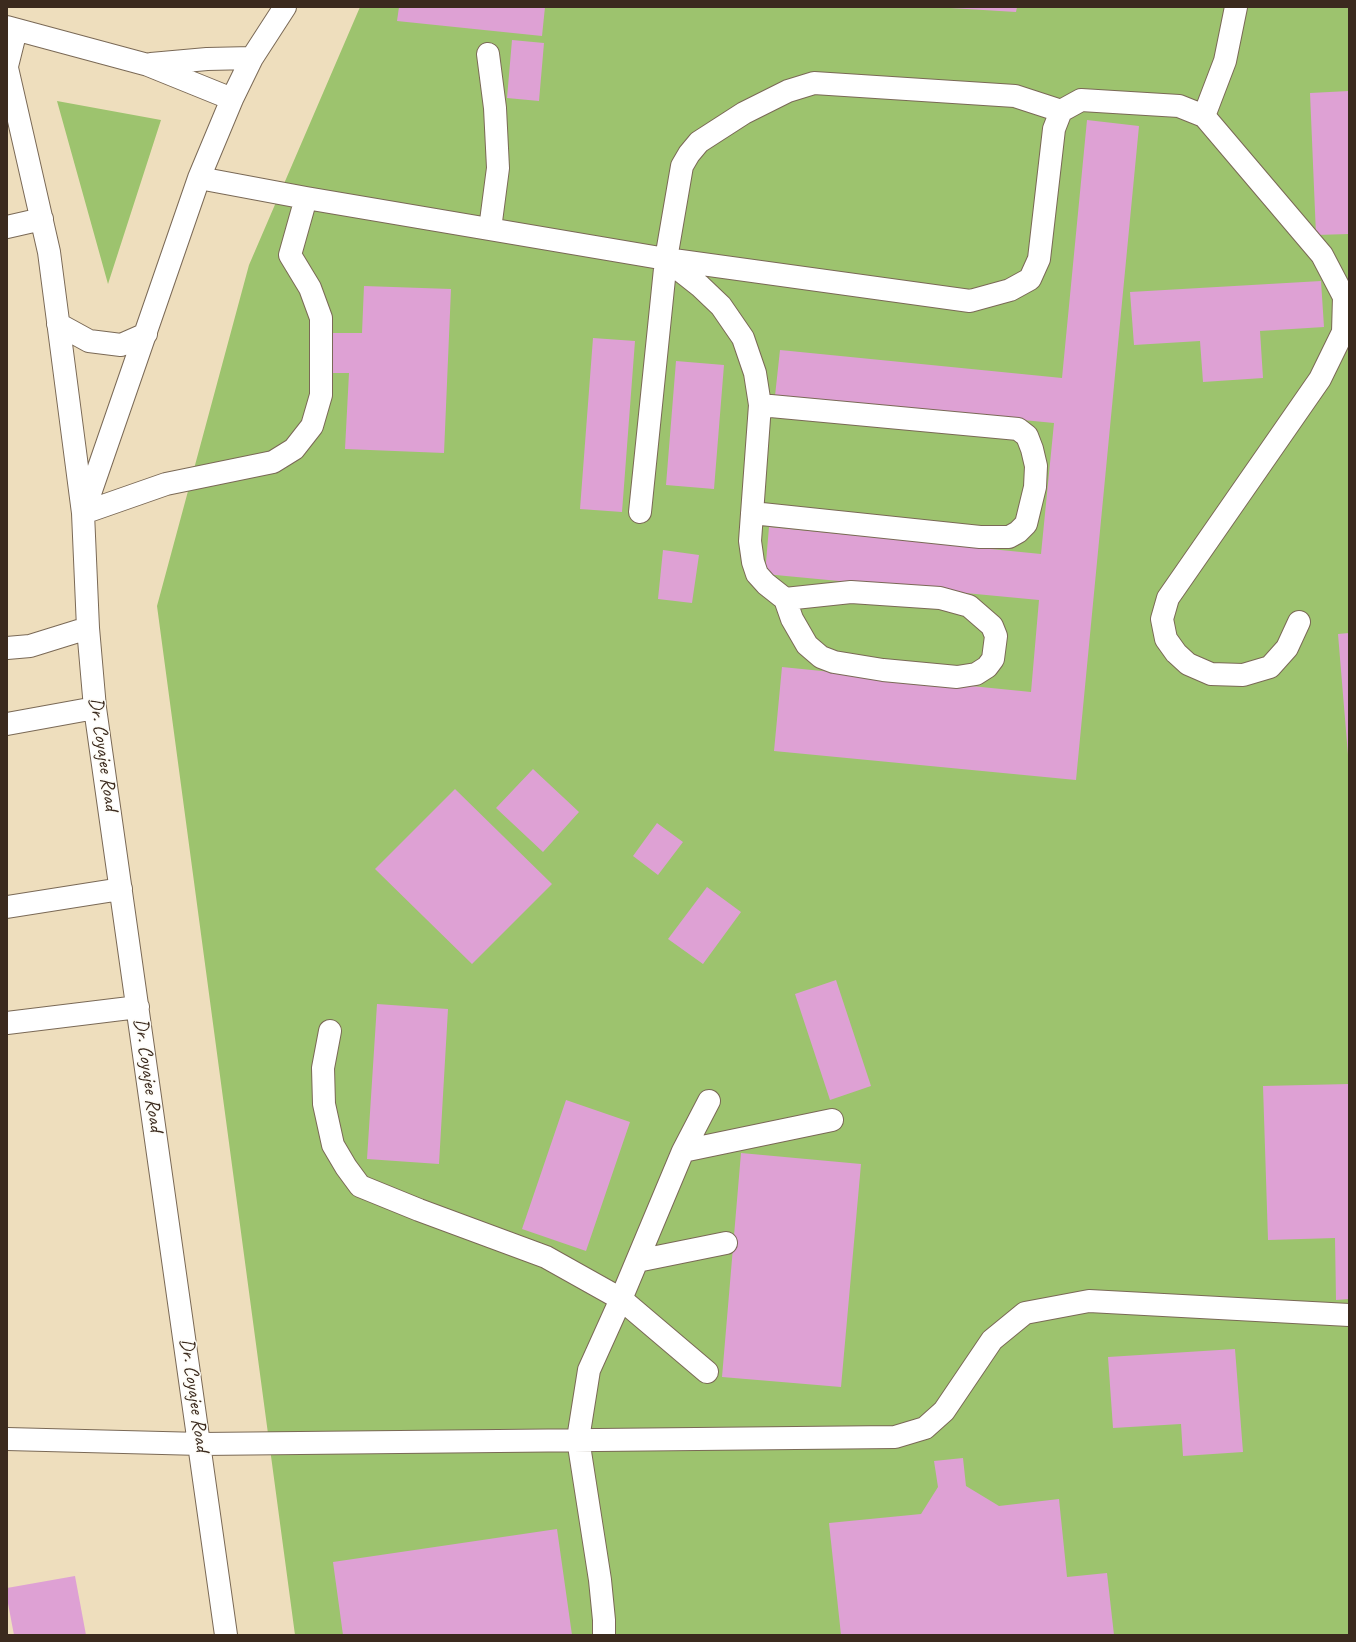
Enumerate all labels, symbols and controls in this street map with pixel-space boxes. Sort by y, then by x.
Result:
street label: Dr. Coyajee Road [83,696,123,812]
street label: Dr. Coyajee Road [128,1017,168,1133]
street label: Dr. Coyajee Road [174,1337,214,1453]

